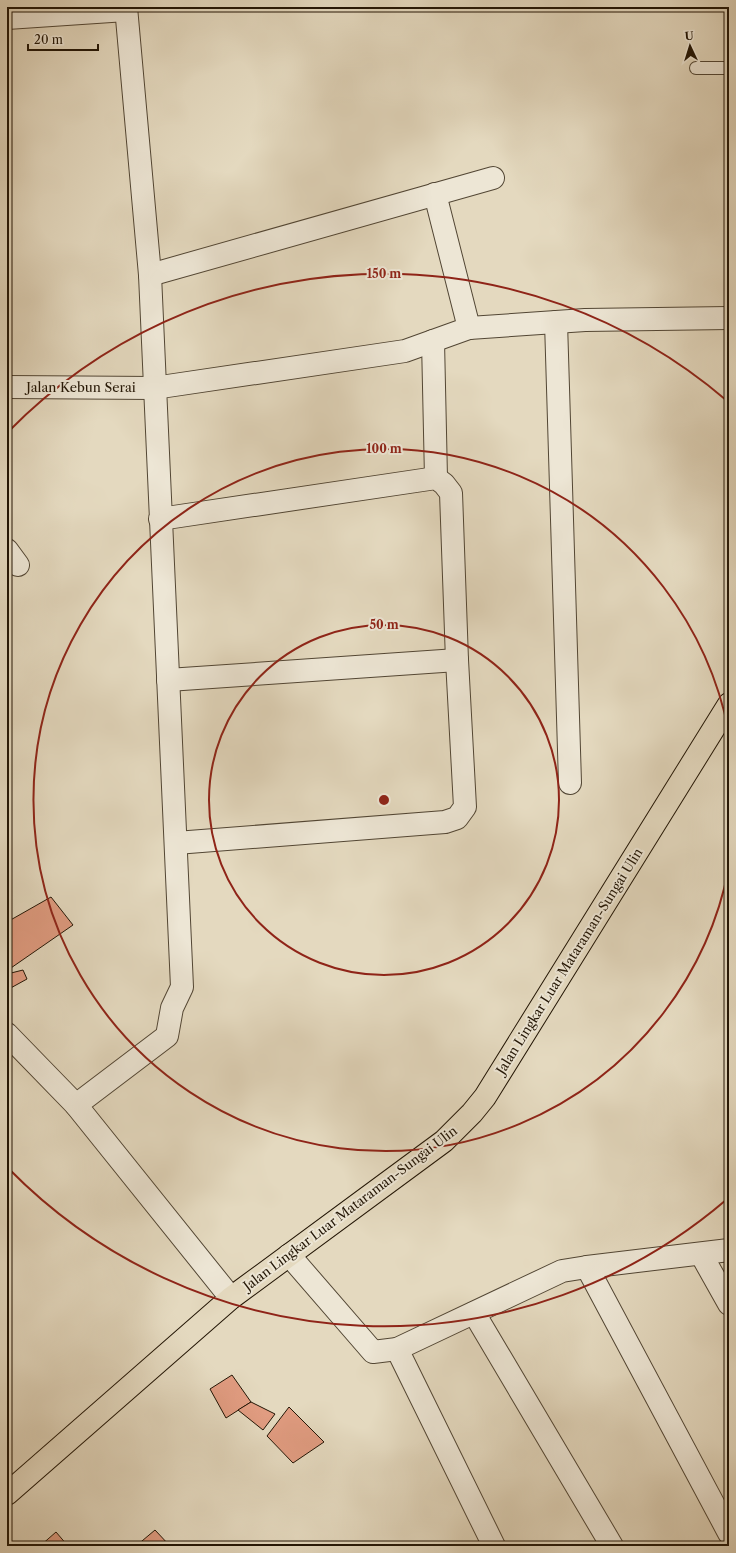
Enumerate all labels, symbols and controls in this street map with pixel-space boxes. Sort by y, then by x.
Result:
scale bar [28,26,98,52]
north arrow [670,26,710,66]
text: U [684,29,694,43]
text: 20 m [34,32,63,47]
text: 150 m [367,266,401,281]
street label: Jalan Kebun Serai [24,379,136,395]
text: 100 m [366,441,402,456]
text: 50 m [369,617,399,632]
centre of rings [377,793,391,807]
street label: Jalan Lingkar Luar Mataraman-Sungai Ulin [491,845,646,1079]
street label: Jalan Lingkar Luar Mataraman-Sungai Ulin [238,1122,460,1295]

